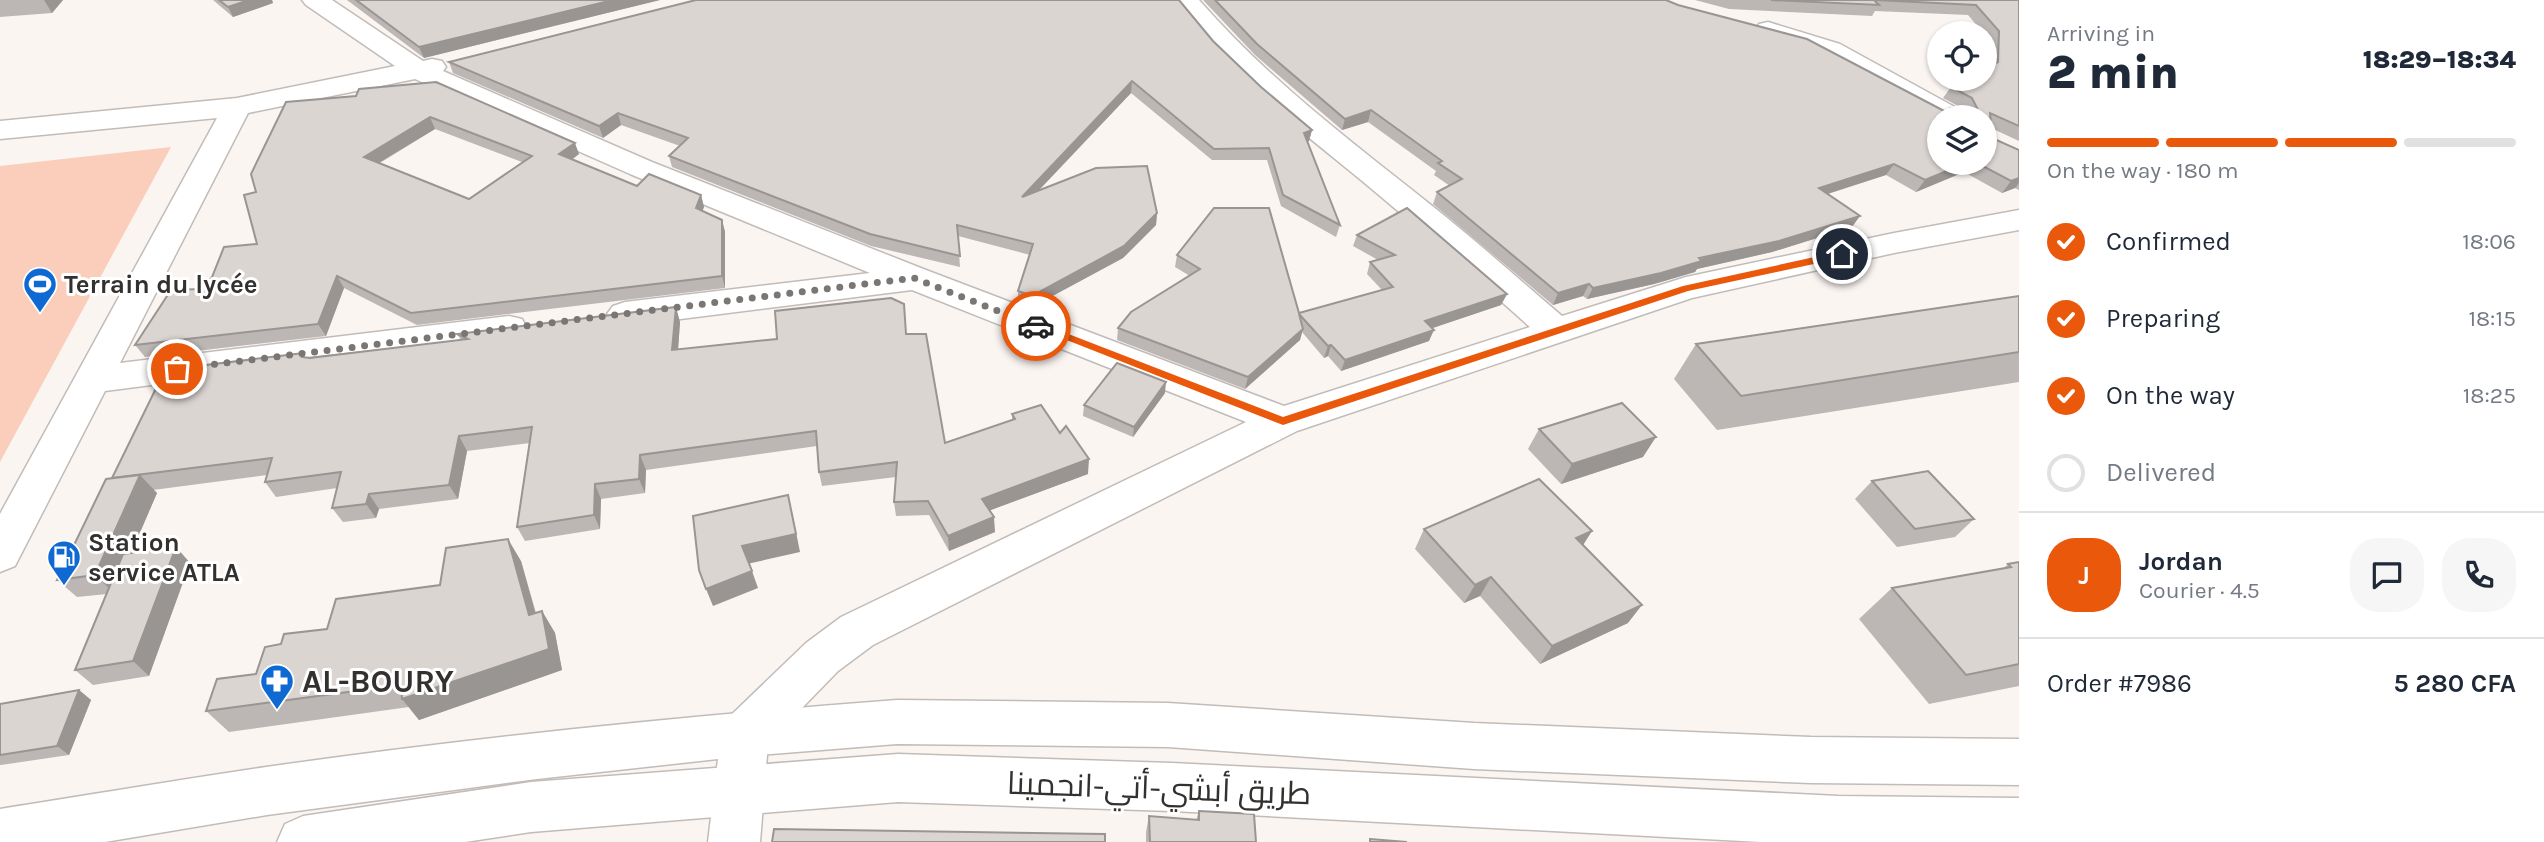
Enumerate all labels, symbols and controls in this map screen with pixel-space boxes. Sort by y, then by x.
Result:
text: Arriving in [2047,20,2155,47]
map controls [1927,21,1997,175]
button: locate [1927,21,1997,91]
text: 18:29–18:34 [2363,44,2516,75]
text: 2 min [2047,46,2179,100]
button: layers [1927,105,1997,175]
text: On the way · 180 m [2047,157,2238,184]
icon: check [2047,223,2085,261]
pin [1812,224,1872,284]
text: Confirmed [2106,226,2231,257]
text: 18:06 [2462,228,2516,255]
icon: home [1823,235,1861,273]
sports icon: Terrain du lycée [21,265,59,314]
place label: Terrain du lycée [64,269,258,300]
courier [1001,291,1071,361]
icon: check [2047,300,2085,338]
text: Preparing [2106,303,2220,334]
text: 18:15 [2468,305,2516,332]
icon: car [1017,307,1055,345]
pin [147,339,207,399]
icon: bag [158,350,196,388]
icon: check [2047,377,2085,415]
text: On the way [2106,380,2235,411]
text: 18:25 [2463,382,2516,409]
text: Delivered [2106,457,2216,488]
place label: Station service ATLA [88,527,240,588]
fuel station icon: Station service ATLA [45,538,83,587]
button: chat [2350,538,2424,612]
button: phone [2442,538,2516,612]
text: Jordan [2139,546,2223,577]
text: J [2078,560,2090,591]
text: Courier · 4.5 [2139,577,2260,604]
pharmacy icon: AL-BOURY [258,662,296,711]
place label: AL-BOURY [302,663,454,700]
text: Order #7986 [2047,668,2192,699]
text: 5 280 CFA [2393,668,2516,699]
street label: طريق أبشي-أتي-انجمينا [1006,763,1312,818]

